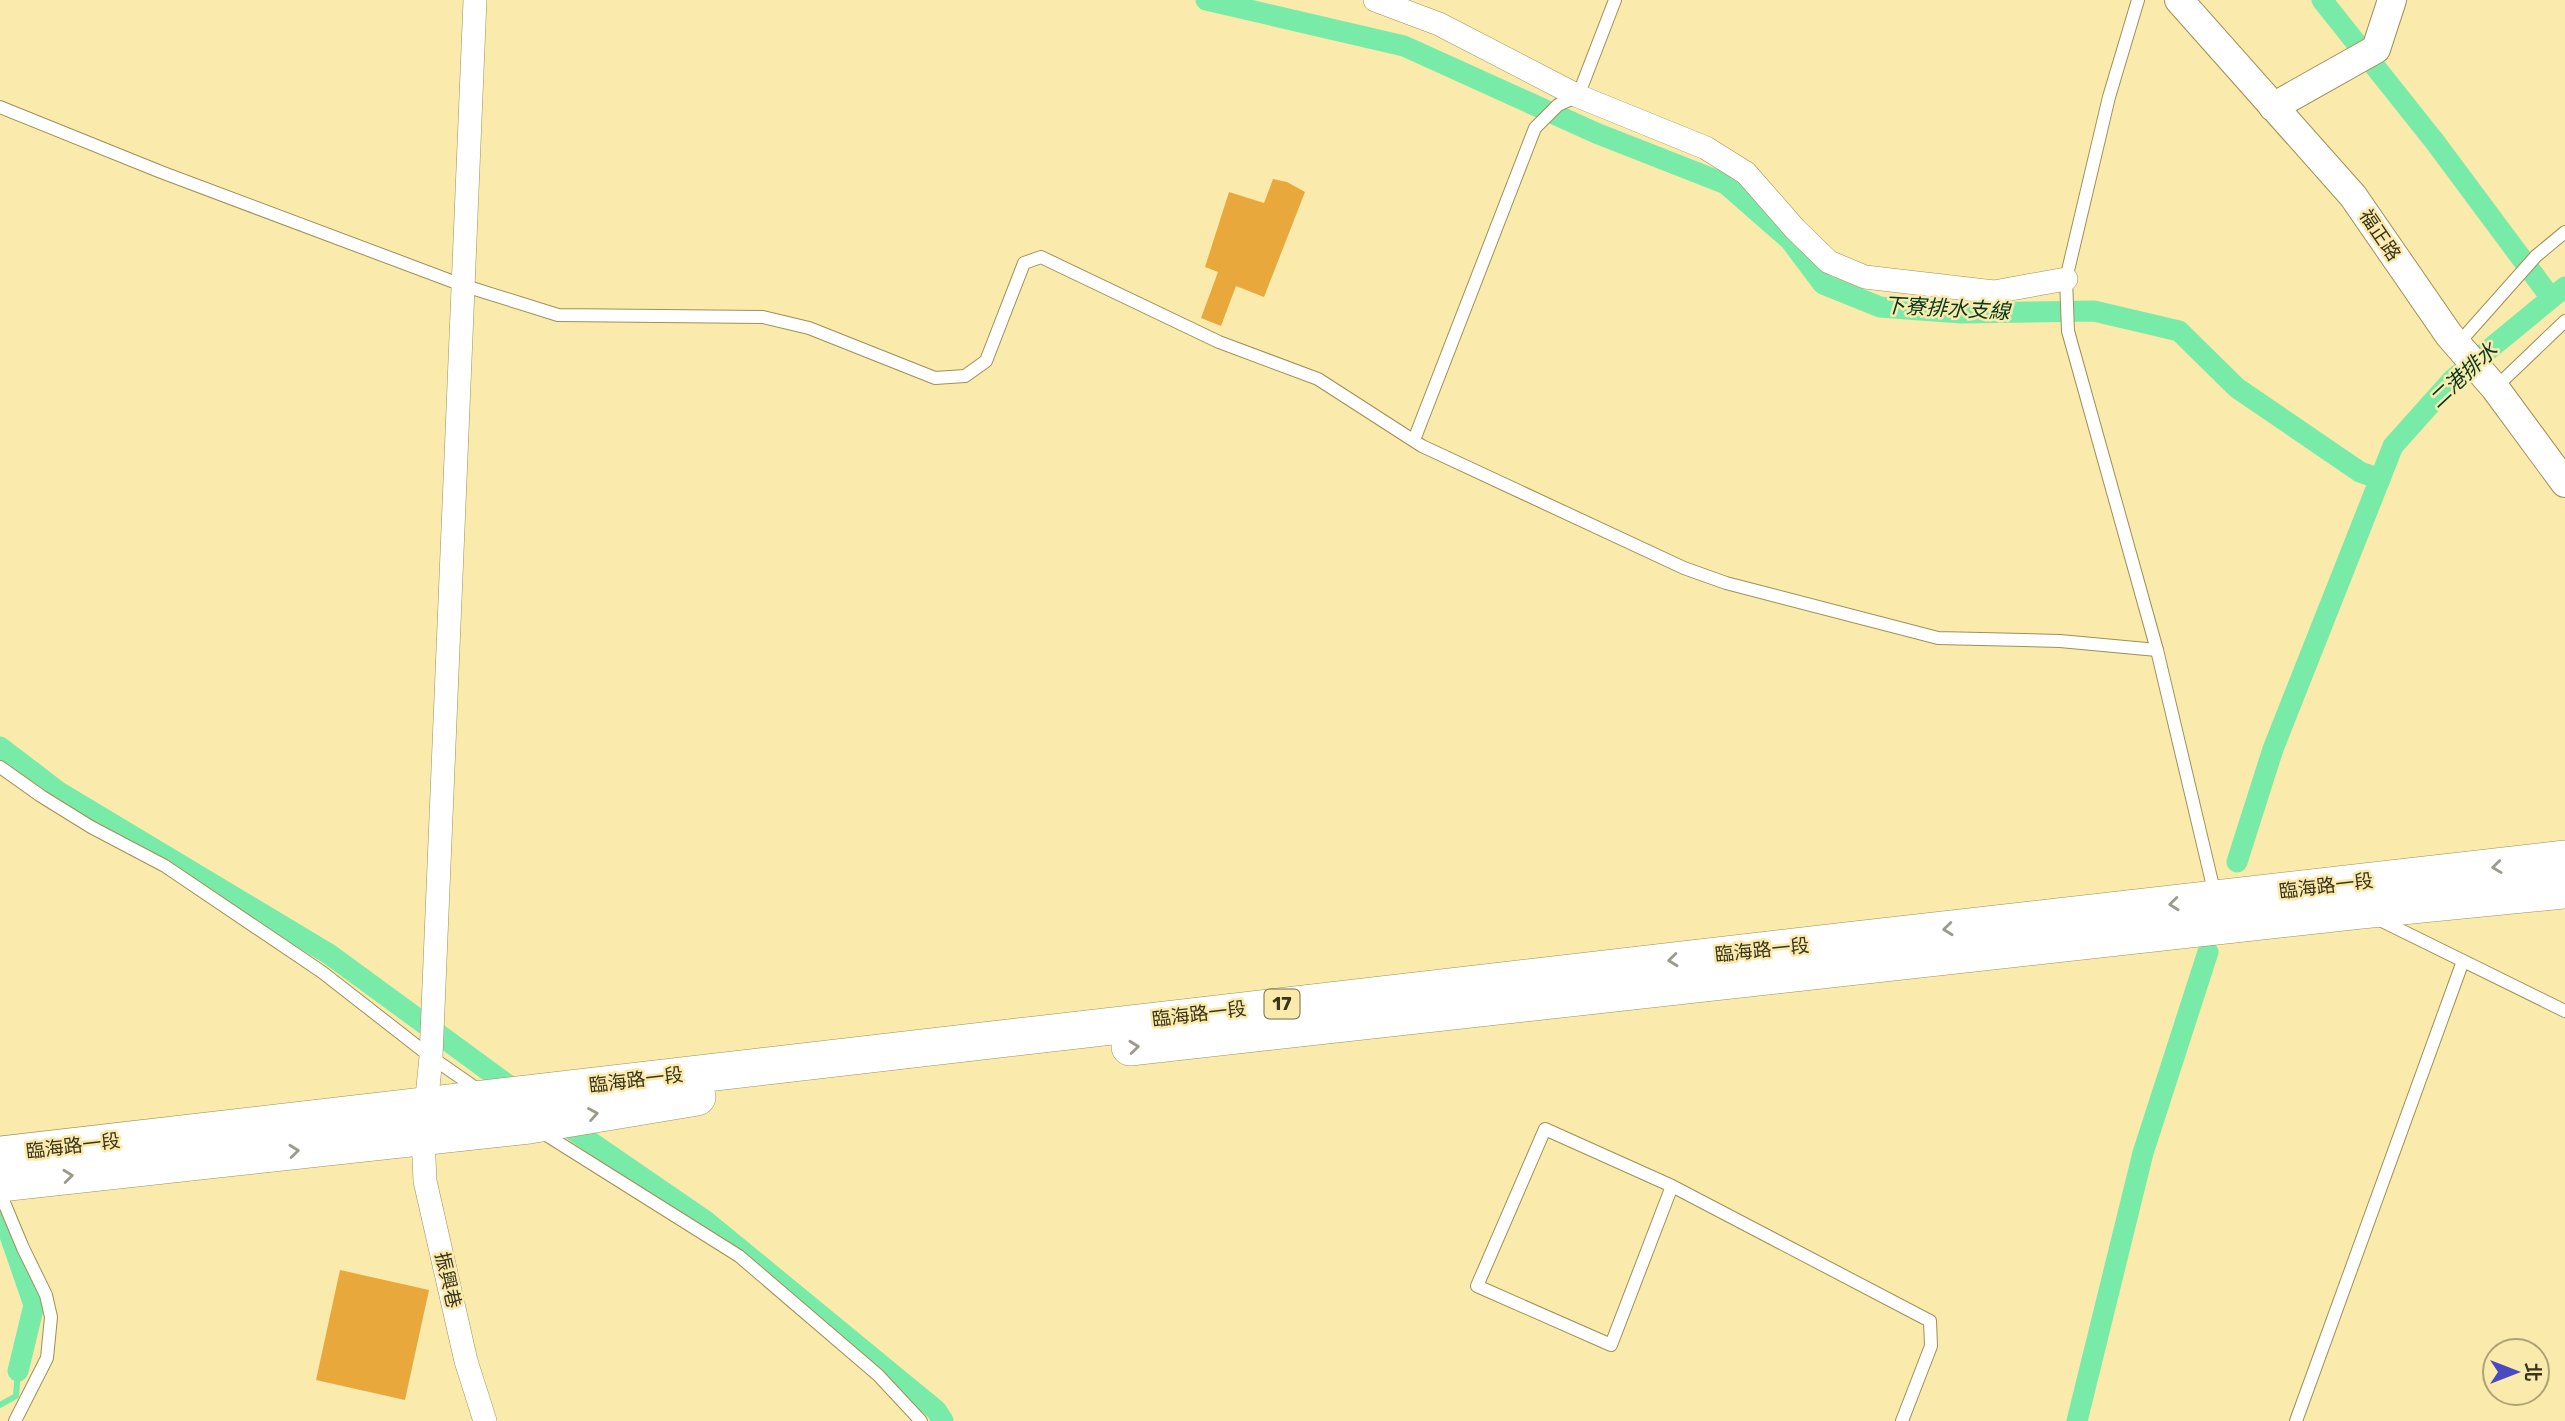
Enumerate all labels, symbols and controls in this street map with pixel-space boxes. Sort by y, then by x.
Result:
street label: 福正路 [2355,205,2405,265]
water label: 下寮排水支線 [1883,292,2013,324]
water label: 二港排水 [2424,337,2503,413]
one-way arrow [2491,859,2503,874]
street label: 臨海路一段 [2277,869,2375,903]
one-way arrow [2168,896,2180,911]
one-way arrow [1942,921,1953,936]
street label: 臨海路一段 [1714,934,1810,966]
one-way arrow [1667,952,1678,967]
road number: 17 [1264,989,1300,1018]
street label: 臨海路一段 [1150,997,1248,1031]
one-way arrow [1129,1039,1140,1054]
street label: 臨海路一段 [587,1063,685,1097]
one-way arrow [587,1107,599,1122]
street label: 臨海路一段 [24,1129,122,1163]
one-way arrow [289,1144,300,1159]
one-way arrow [62,1168,74,1183]
street label: 振興巷 [430,1250,466,1310]
north arrow [2481,1337,2551,1407]
text: 北 [2521,1362,2544,1382]

